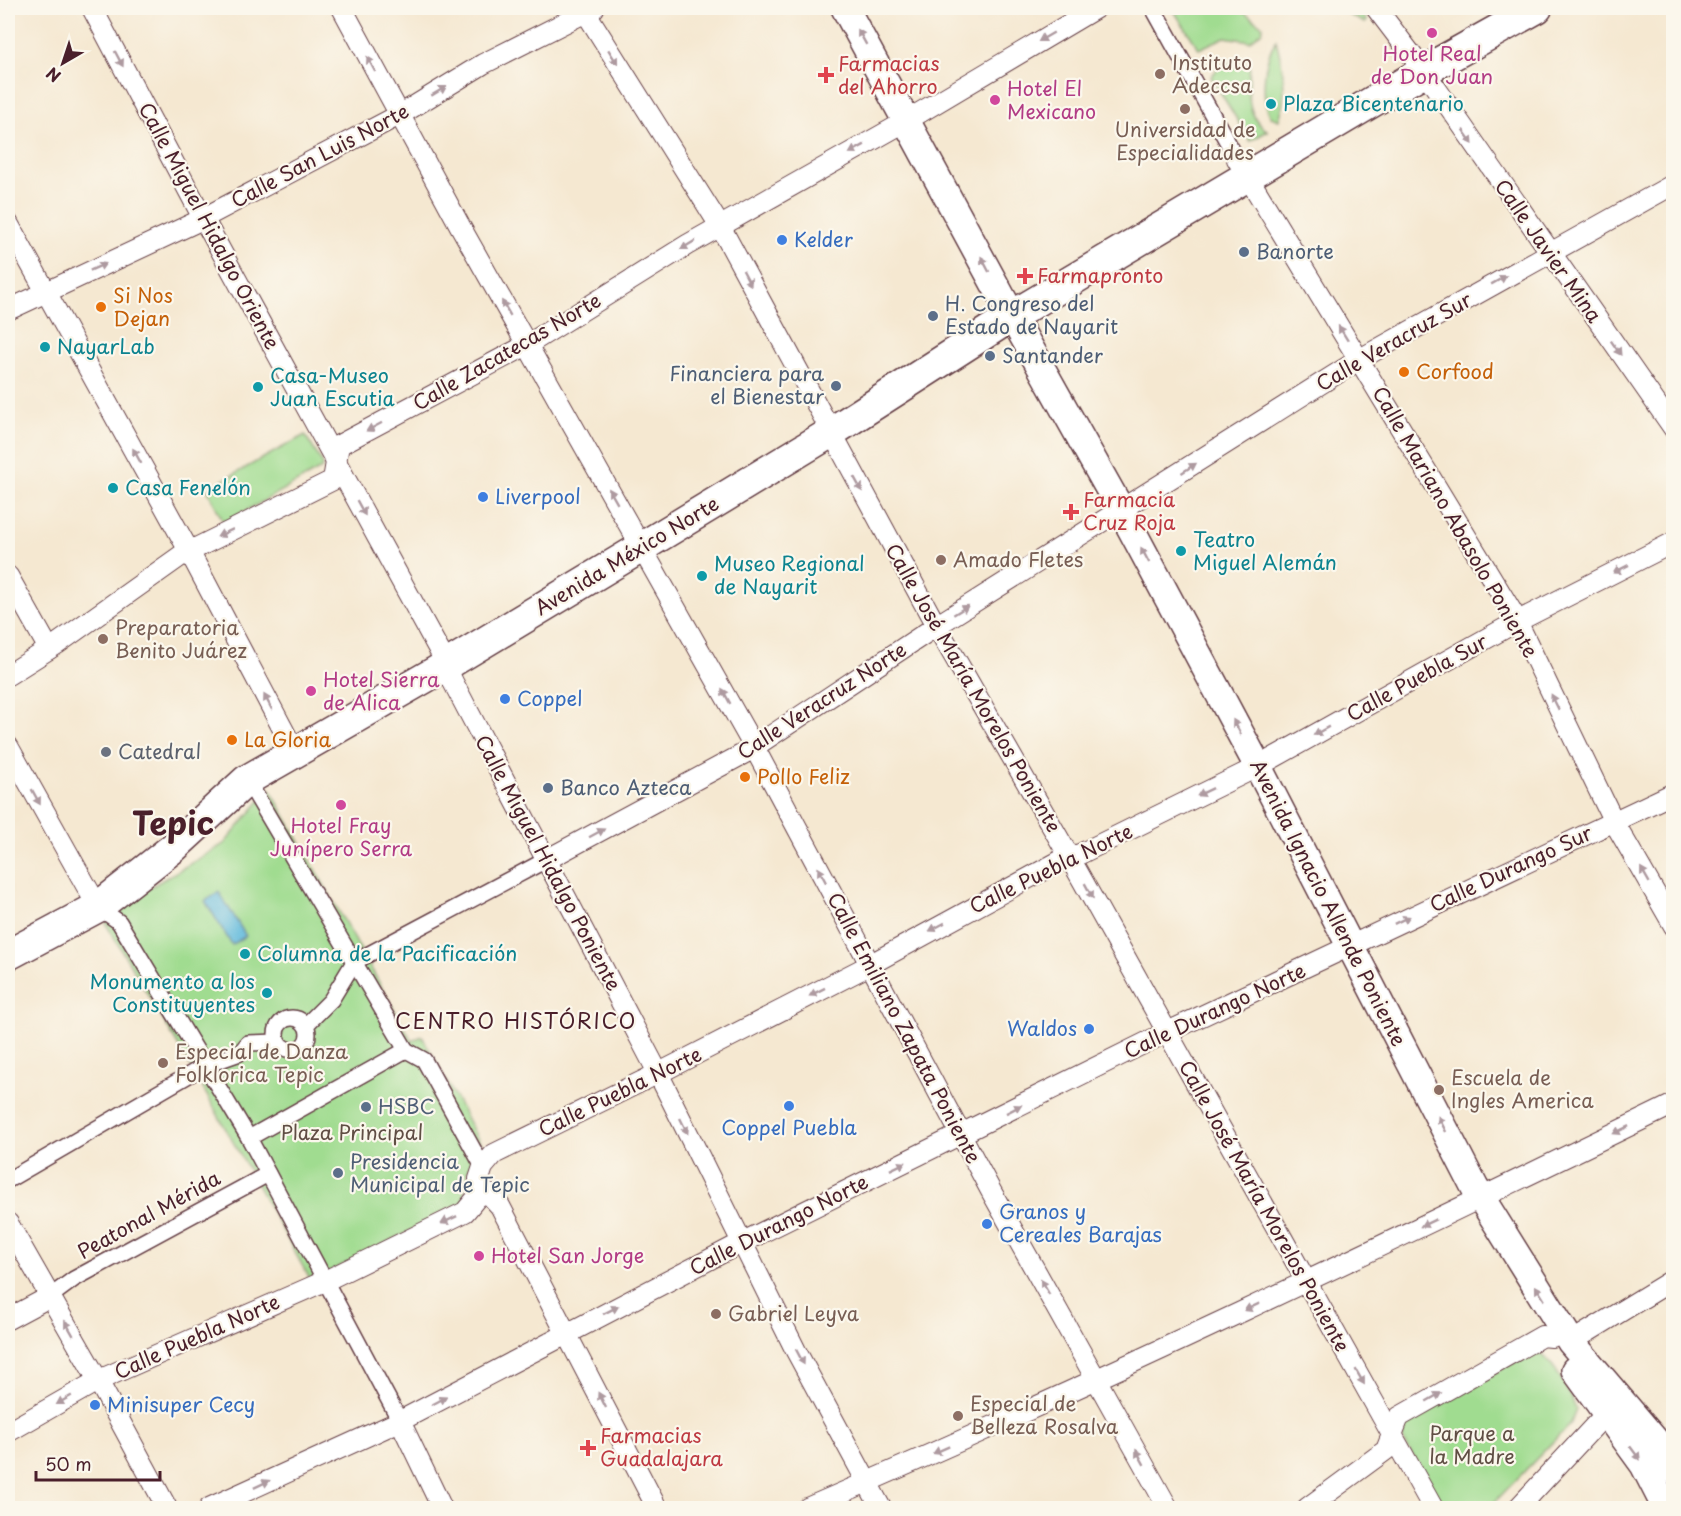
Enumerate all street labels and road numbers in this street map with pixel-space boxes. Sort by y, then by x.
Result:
street label: Calle San Luis Norte [225,95,414,215]
street label: Calle Miguel Hidalgo Oriente [132,97,288,355]
street label: Calle Javier Mina [1488,173,1610,329]
street label: Calle Veracruz Sur [1310,284,1478,398]
street label: Calle Zacatecas Norte [407,285,606,417]
street label: Calle Mariano Abasolo Poniente [1366,380,1546,663]
street label: Avenida México Norte [529,488,724,622]
street label: Calle José María Morelos Poniente [879,538,1069,837]
street label: Calle Puebla Sur [1341,626,1493,728]
street label: Calle Veracruz Norte [731,634,912,766]
street label: Calle Miguel Hidalgo Poniente [468,729,629,996]
street label: Avenida Ignacio Allende Poniente [1243,754,1415,1051]
street label: Calle Puebla Norte [964,816,1137,921]
street label: Calle Durango Sur [1424,817,1598,919]
street label: Calle Emiliano Zapata Poniente [821,887,989,1168]
street label: Calle Durango Norte [1119,955,1310,1065]
street label: Calle Puebla Norte [533,1039,706,1144]
street label: Calle José María Morelos Poniente [1172,1054,1358,1357]
street label: Peatonal Mérida [72,1162,226,1266]
street label: Calle Durango Norte [684,1166,873,1282]
street label: Calle Puebla Norte [109,1286,284,1386]

